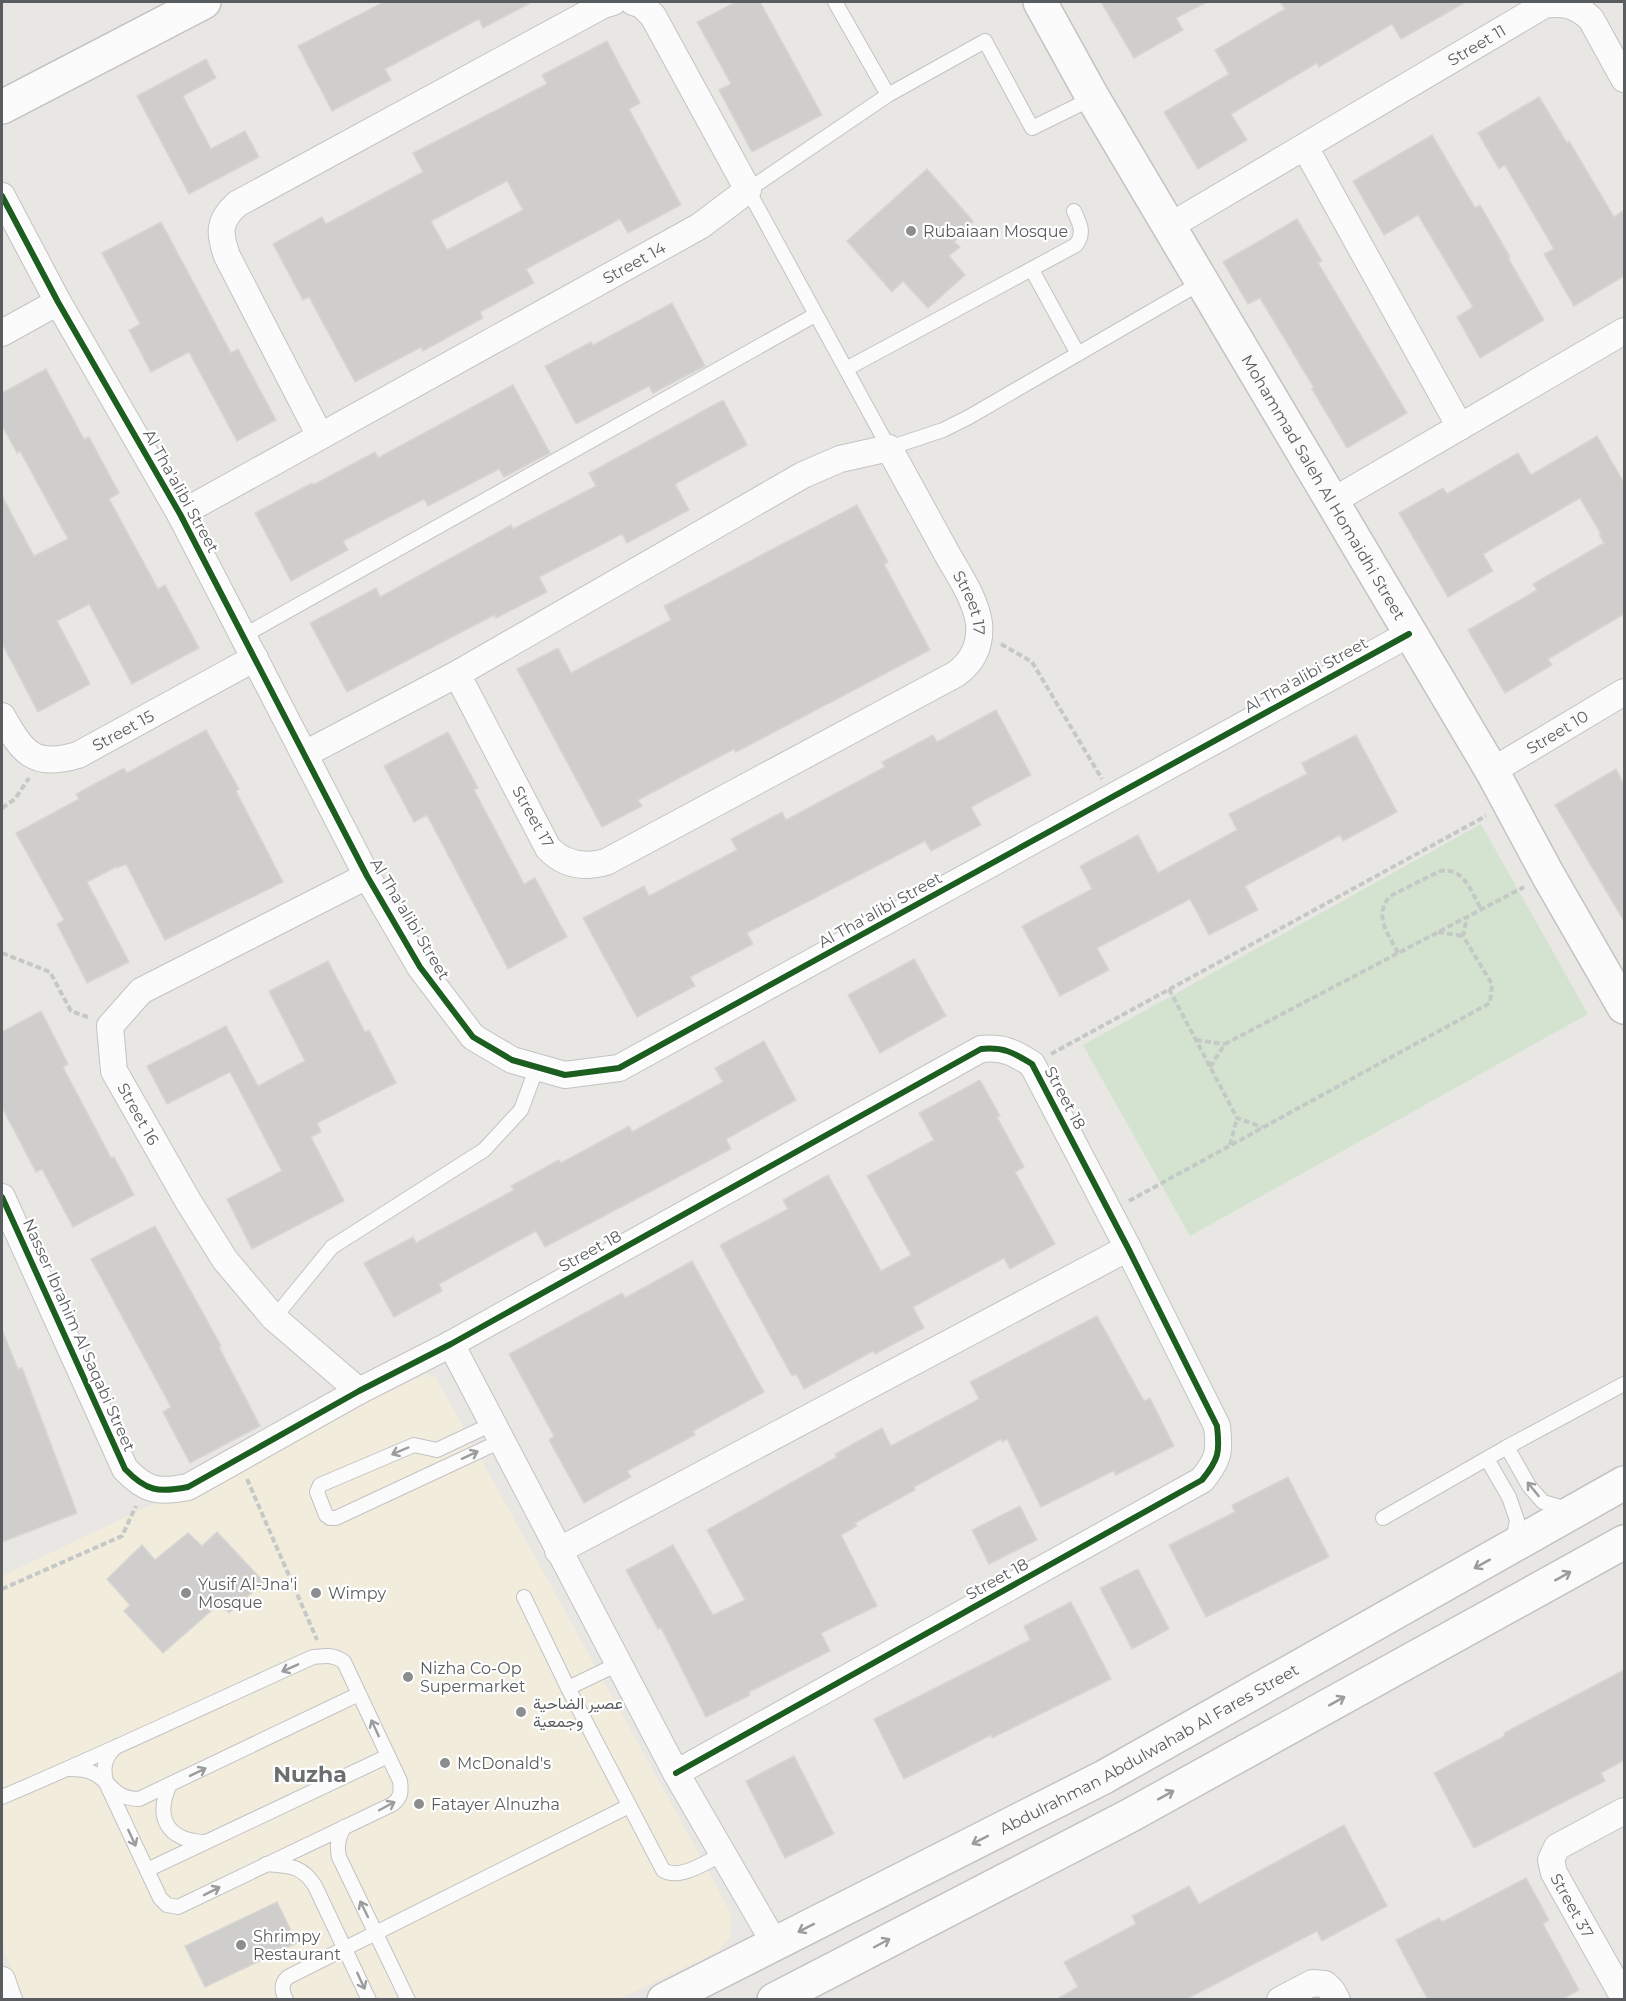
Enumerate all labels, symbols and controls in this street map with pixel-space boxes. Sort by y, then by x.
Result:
street label: Street 11 [1444,20,1509,69]
place label: Rubaiaan Mosque [923,222,1068,241]
marker: Rubaiaan Mosque [904,224,918,238]
street label: Street 14 [599,237,669,288]
street label: Mohammad Saleh Al Homaidhi Street [1238,351,1410,623]
street label: Al Tha'alibi Street [139,426,223,557]
street label: Street 17 [949,567,989,635]
street label: Al Tha'alibi Street [1241,633,1372,717]
street label: Street 15 [89,706,157,755]
street label: Street 10 [1523,706,1592,758]
street label: Street 17 [508,783,558,851]
street label: Al Tha'alibi Street [366,855,454,984]
street label: Al Tha'alibi Street [815,868,946,952]
street label: Street 18 [1041,1063,1089,1133]
street label: Street 16 [113,1080,163,1149]
street label: Nasser Ibrahim Al Saqabi Street [19,1216,139,1455]
street label: Street 18 [555,1226,625,1276]
one-way arrow [391,1446,409,1457]
one-way arrow [461,1448,479,1460]
one-way arrow [1526,1482,1540,1497]
street label: Street 18 [962,1554,1032,1604]
one-way arrow [1474,1558,1491,1570]
one-way arrow [1554,1570,1571,1582]
place label: Yusif Al-Jna'i Mosque [198,1575,297,1612]
place label: Wimpy [328,1584,386,1603]
marker: Yusif Al-Jna'i Mosque [179,1586,193,1600]
marker: Wimpy [309,1586,323,1600]
place label: Nizha Co-Op Supermarket [420,1659,526,1696]
street label: Abdulrahman Abdulwahab Al Fares Street [996,1659,1302,1838]
one-way arrow [281,1662,299,1674]
marker: Nizha Co-Op Supermarket [401,1670,415,1684]
place label: عصير الضاحية وجمعية [533,1694,623,1732]
one-way arrow [1328,1695,1345,1707]
marker: عصير الضاحية وجمعية [514,1705,528,1719]
one-way arrow [368,1719,380,1737]
place label: McDonald's [457,1754,551,1773]
marker: McDonald's [438,1756,452,1770]
district label: Nuzha [273,1761,347,1788]
one-way arrow [188,1765,206,1777]
one-way arrow [1157,1789,1175,1800]
place label: Fatayer Alnuzha [431,1795,560,1814]
marker: Fatayer Alnuzha [412,1797,426,1811]
one-way arrow [378,1800,395,1812]
one-way arrow [127,1829,138,1847]
one-way arrow [972,1835,990,1846]
street label: Street 37 [1547,1870,1598,1941]
one-way arrow [203,1885,221,1897]
one-way arrow [357,1901,369,1919]
one-way arrow [798,1923,816,1935]
place label: Shrimpy Restaurant [253,1927,341,1964]
one-way arrow [873,1937,891,1949]
marker: Shrimpy Restaurant [234,1938,248,1952]
one-way arrow [355,1972,367,1990]

